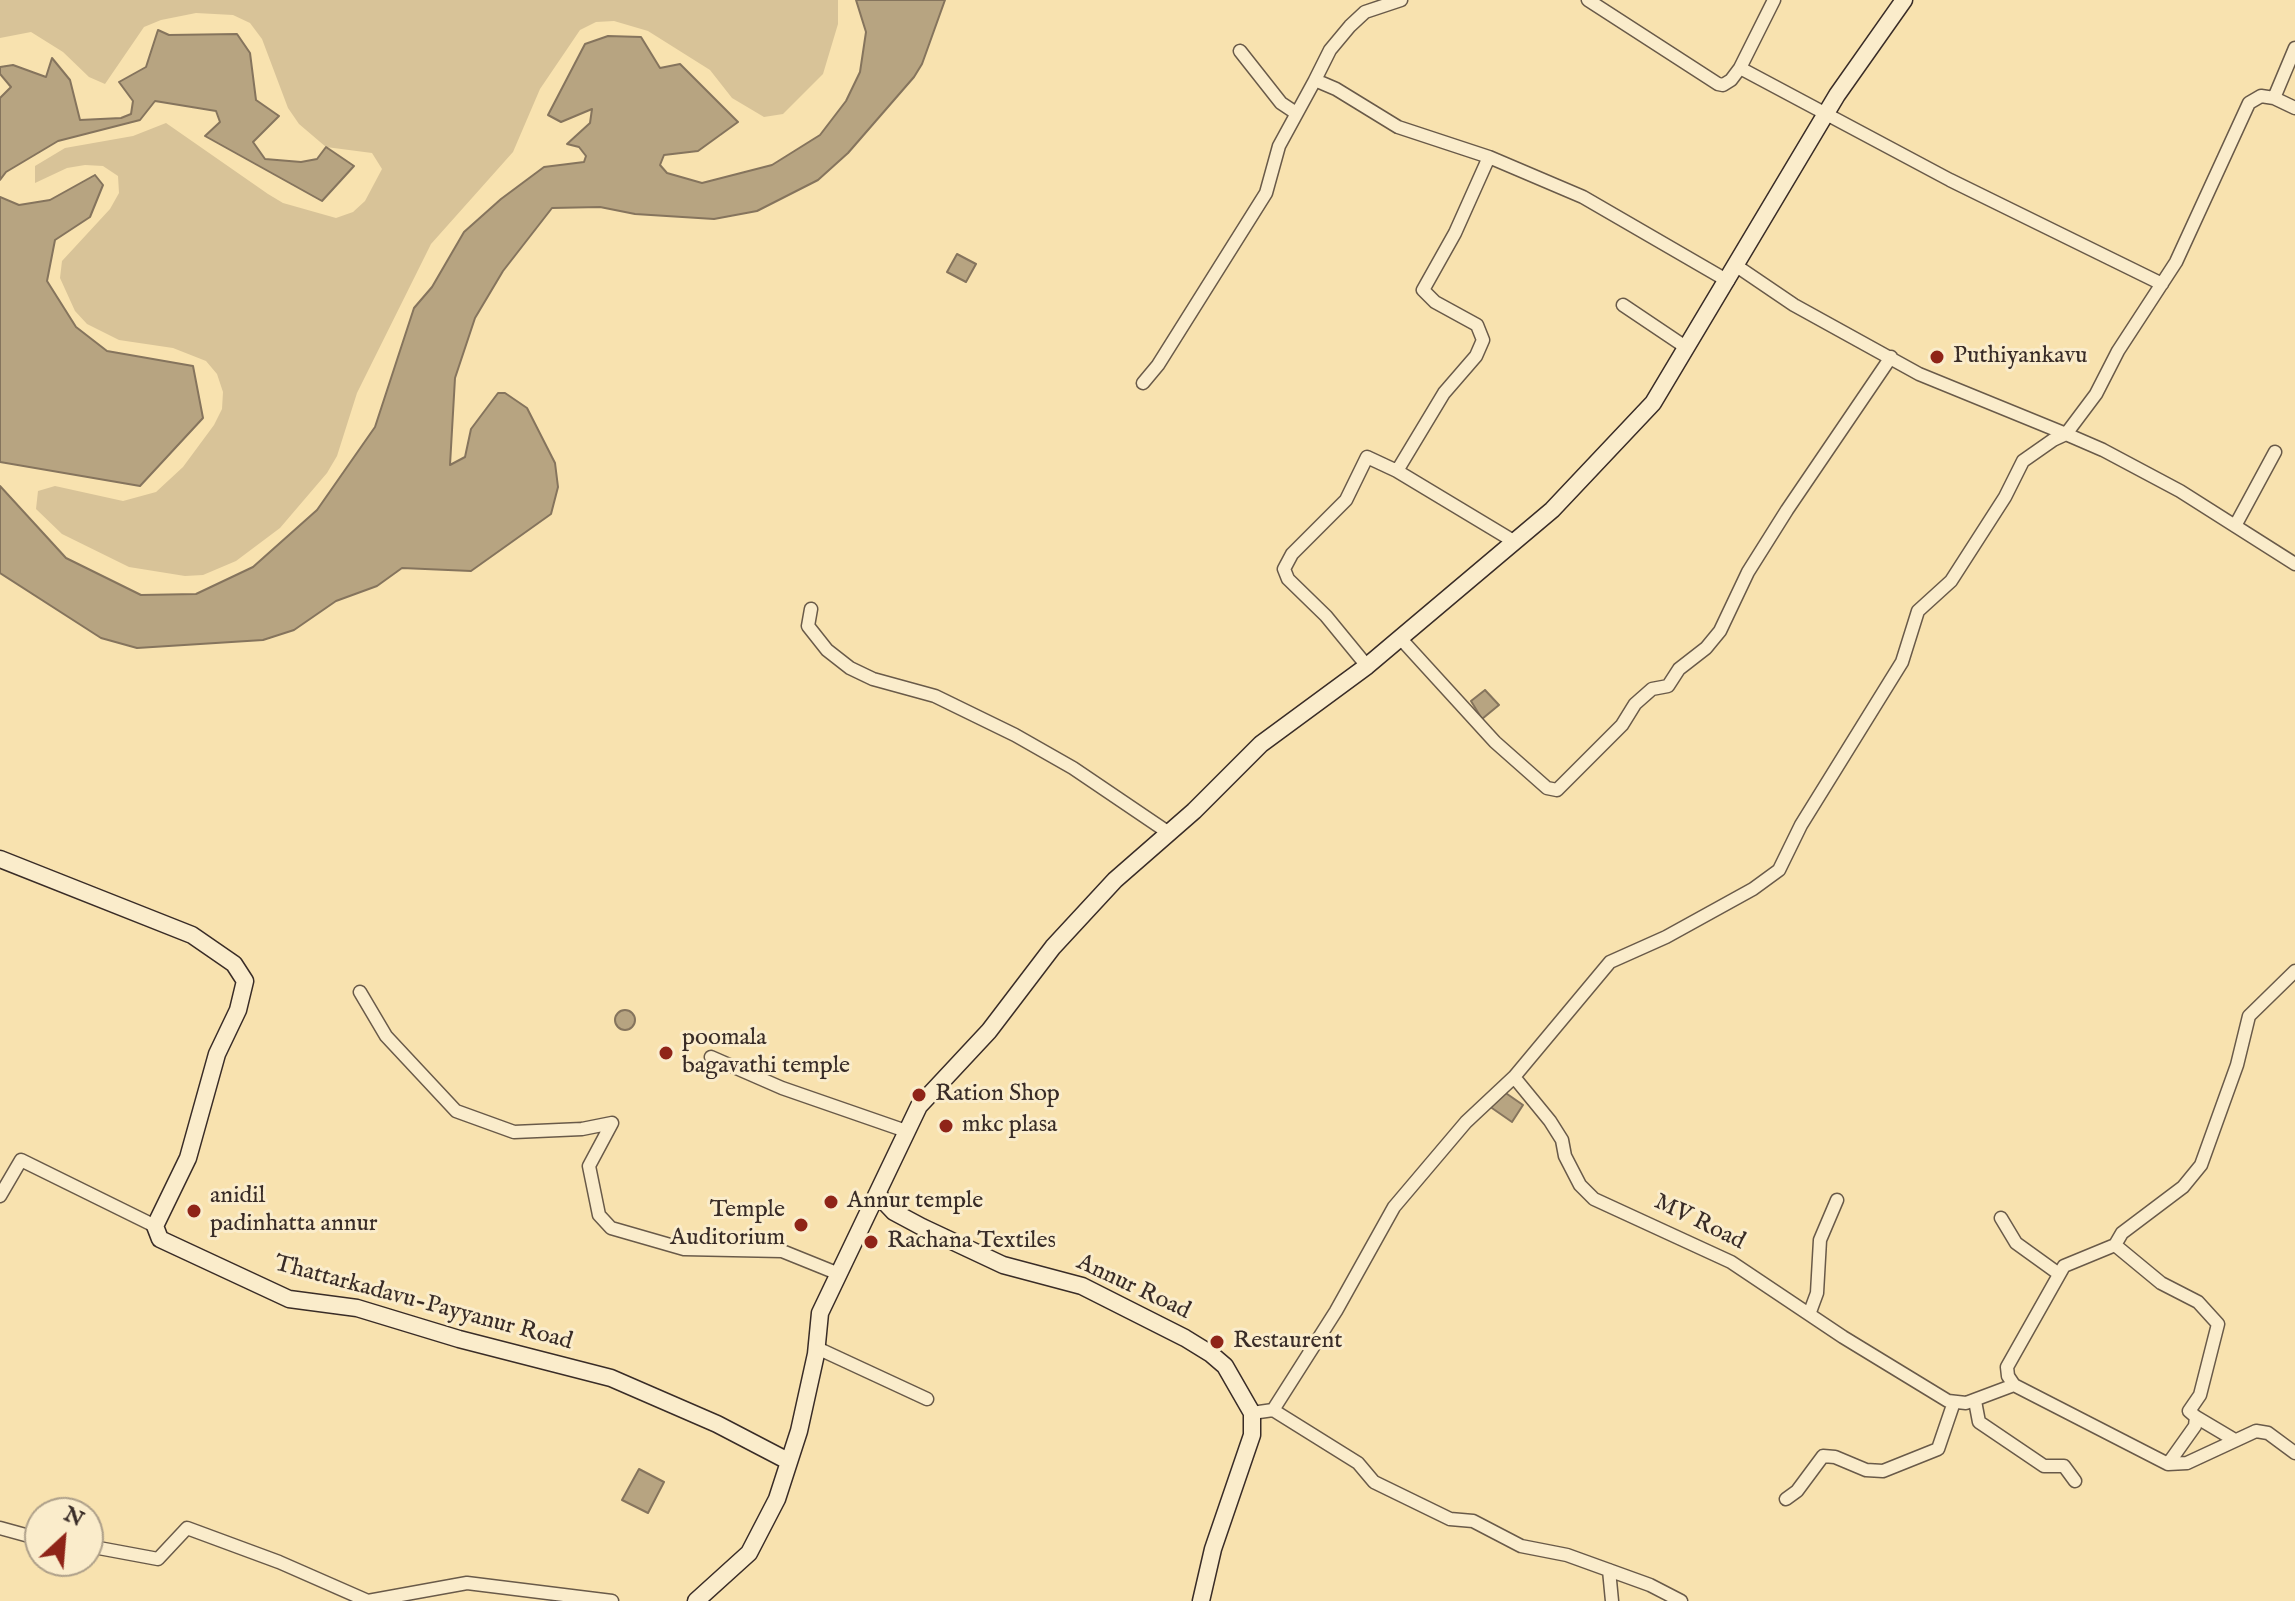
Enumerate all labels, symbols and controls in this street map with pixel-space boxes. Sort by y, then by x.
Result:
place label: Puthiyankavu [1953,343,2087,371]
marker: Puthiyankavu [1928,348,1946,366]
place label: poomala bagavathi temple [682,1025,850,1081]
marker: poomala bagavathi temple [657,1044,675,1062]
place label: Ration Shop [935,1081,1060,1109]
marker: Ration Shop [910,1086,928,1104]
place label: mkc plasa [962,1112,1057,1140]
marker: mkc plasa [937,1117,955,1135]
place label: anidil padinhatta annur [210,1183,378,1239]
place label: Annur temple [847,1188,983,1216]
street label: MV Road [1649,1189,1749,1257]
marker: Annur temple [822,1193,840,1211]
place label: Temple Auditorium [670,1197,785,1253]
marker: anidil padinhatta annur [185,1202,203,1220]
marker: Temple Auditorium [792,1216,810,1234]
place label: Rachana Textiles [887,1228,1056,1256]
marker: Rachana Textiles [862,1233,880,1251]
street label: Annur Road [1071,1249,1195,1327]
street label: Thattarkadavu-Payyanur Road [271,1250,575,1358]
place label: Restaurent [1233,1328,1342,1356]
marker: Restaurent [1208,1333,1226,1351]
north arrow [24,1497,104,1577]
text: N [59,1500,88,1534]

